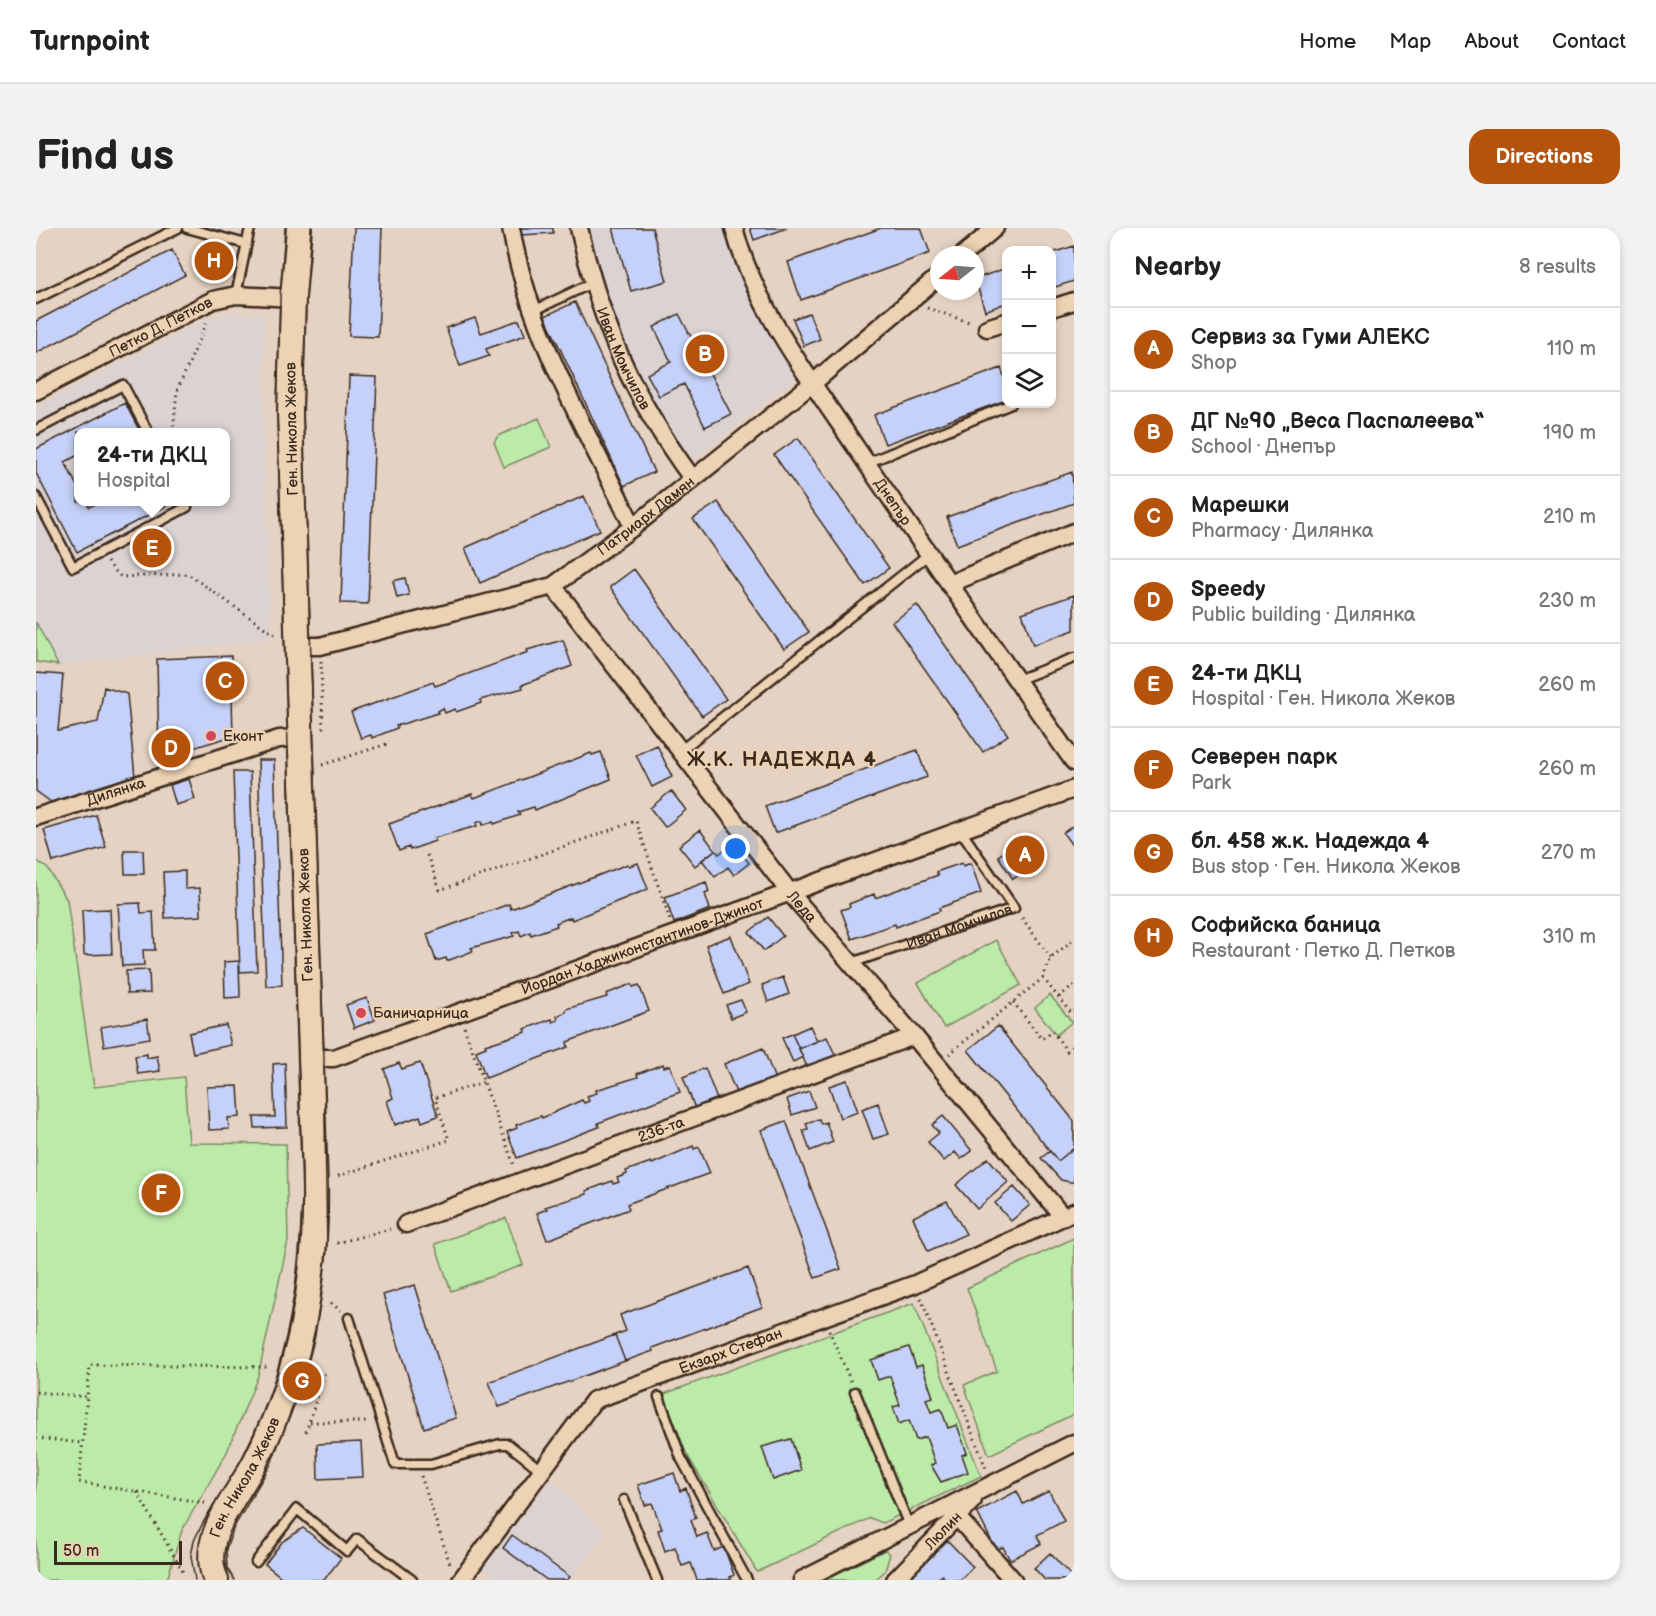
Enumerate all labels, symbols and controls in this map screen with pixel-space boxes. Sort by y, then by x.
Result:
text: Turnpoint [30,25,150,58]
text: Home [1299,29,1356,54]
text: Map [1389,29,1431,54]
text: About [1464,29,1519,54]
text: Contact [1552,29,1626,54]
button: Directions [1469,129,1620,184]
text: Find us [36,131,174,182]
pin: H [194,238,234,284]
north arrow [930,246,984,300]
map controls [1002,246,1056,408]
button: + [1002,246,1056,300]
text: Nearby [1134,252,1221,283]
text: 8 results [1519,255,1596,279]
street label: Петко Д. Петков [106,292,216,361]
button: − [1002,300,1056,354]
street label: Иван Момчилов [592,304,655,413]
text: Сервиз за Гуми АЛЕКС [1191,324,1429,351]
pin: B [686,332,724,376]
text: A [1147,337,1160,361]
text: 110 m [1547,337,1596,361]
text: Shop [1191,351,1237,375]
button: layers [1002,354,1056,408]
street label: Ген. Никола Жеков [281,362,303,496]
text: ДГ №90 „Веса Паспалеева“ [1191,408,1485,435]
text: B [1146,421,1161,445]
text: 190 m [1543,421,1596,445]
popup [74,428,230,506]
text: School · Днепър [1191,435,1336,459]
text: 24-ти ДКЦ [97,442,207,469]
text: Hospital [97,469,170,493]
street label: Патриарх Дамян [593,472,698,560]
street label: Днепър [870,474,916,529]
text: Марешки [1191,492,1289,519]
text: C [1146,505,1161,529]
text: 210 m [1543,505,1596,529]
text: Pharmacy · Дилянка [1191,519,1374,543]
pin: E [132,526,172,570]
text: Speedy [1191,576,1265,603]
text: D [1147,589,1160,613]
text: 230 m [1539,589,1596,613]
text: Public building · Дилянка [1191,603,1416,627]
pin: C [206,658,244,704]
text: 24-ти ДКЦ [1191,660,1301,687]
text: E [1147,673,1160,697]
text: 260 m [1538,673,1596,697]
text: Hospital · Ген. Никола Жеков [1191,687,1455,711]
pin: D [152,726,190,770]
place label: Еконт [223,727,264,746]
marker: Еконт [204,729,218,743]
text: Северен парк [1191,744,1337,771]
district label: Ж.К. НАДЕЖДА 4 [687,747,877,772]
text: F [1147,757,1160,781]
text: 260 m [1538,757,1596,781]
text: Park [1191,771,1231,795]
street label: Дилянка [84,773,148,810]
text: бл. 458 ж.к. Надежда 4 [1191,828,1429,855]
pin: A [1006,832,1044,878]
your location [721,834,750,863]
text: G [1146,841,1161,865]
text: 270 m [1541,841,1596,865]
street label: Ген. Никола Жеков [294,848,318,982]
text: Bus stop · Ген. Никола Жеков [1191,855,1460,879]
street label: Леда [782,886,821,927]
street label: Йордан Хаджиконстантинов-Джинот [518,893,766,999]
street label: Иван Момчилов [903,900,1015,953]
text: Софийска баница [1191,912,1381,939]
text: H [1146,925,1161,949]
text: 310 m [1542,925,1596,949]
text: Restaurant · Петко Д. Петков [1191,939,1455,963]
place label: Баничарница [373,1004,469,1023]
marker: Баничарница [354,1006,368,1020]
street label: 236-та [635,1112,687,1147]
pin: F [142,1170,180,1216]
street label: Екзарх Стефан [676,1323,785,1378]
pin: G [282,1358,322,1404]
street label: Ген. Никола Жеков [205,1414,284,1540]
street label: Люлин [920,1508,966,1554]
scale bar [54,1538,182,1566]
text: 50 m [63,1542,99,1561]

